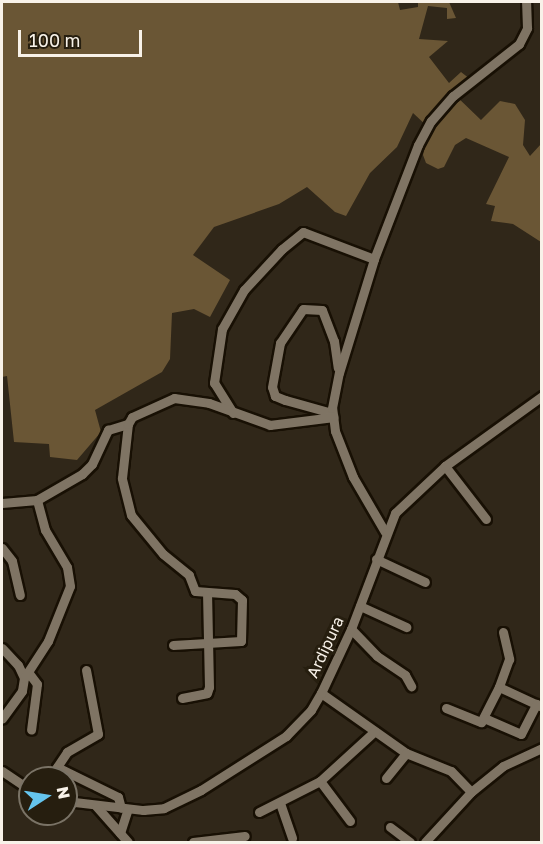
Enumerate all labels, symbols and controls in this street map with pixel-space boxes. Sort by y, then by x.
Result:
scale bar [21,18,146,56]
text: 100 m [29,29,80,51]
street label: Ardipura [302,613,348,681]
north arrow [18,766,78,826]
text: N [53,785,75,801]

